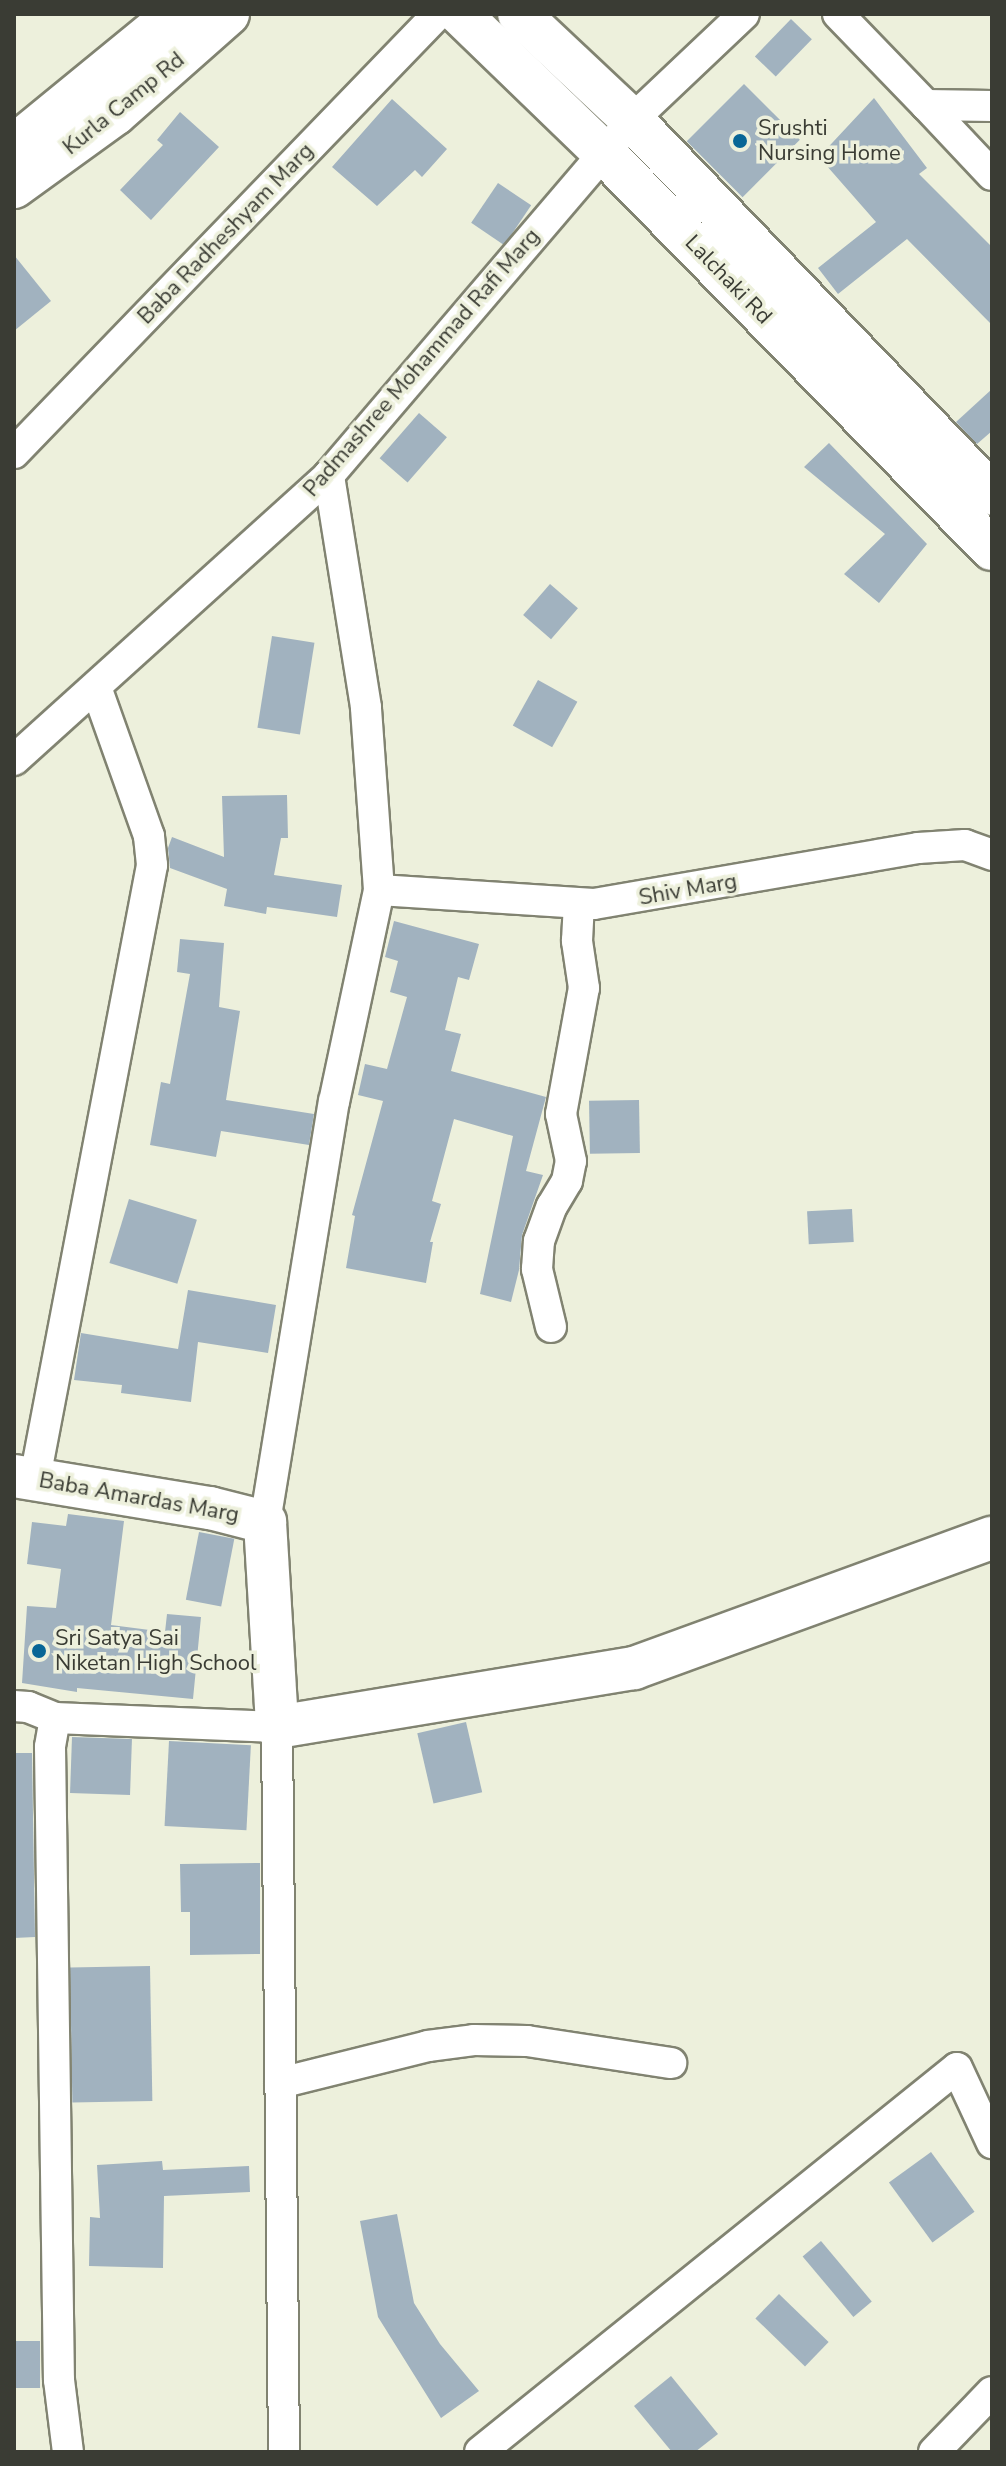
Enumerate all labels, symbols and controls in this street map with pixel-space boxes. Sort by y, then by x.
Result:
street label: Kurla Camp Rd [58,47,190,161]
place label: Srushti Nursing Home [758,115,901,166]
marker: Srushti Nursing Home [729,130,751,152]
street label: Baba Radheshyam Marg [133,138,319,330]
street label: Padmashree Mohammad Rafi Marg [298,224,546,502]
street label: Lalchaki Rd [679,230,777,330]
street label: Shiv Marg [637,868,739,912]
street label: Baba Amardas Marg [37,1467,241,1529]
place label: Sri Satya Sai Niketan High School [55,1625,256,1676]
marker: Sri Satya Sai Niketan High School [30,1642,48,1660]

